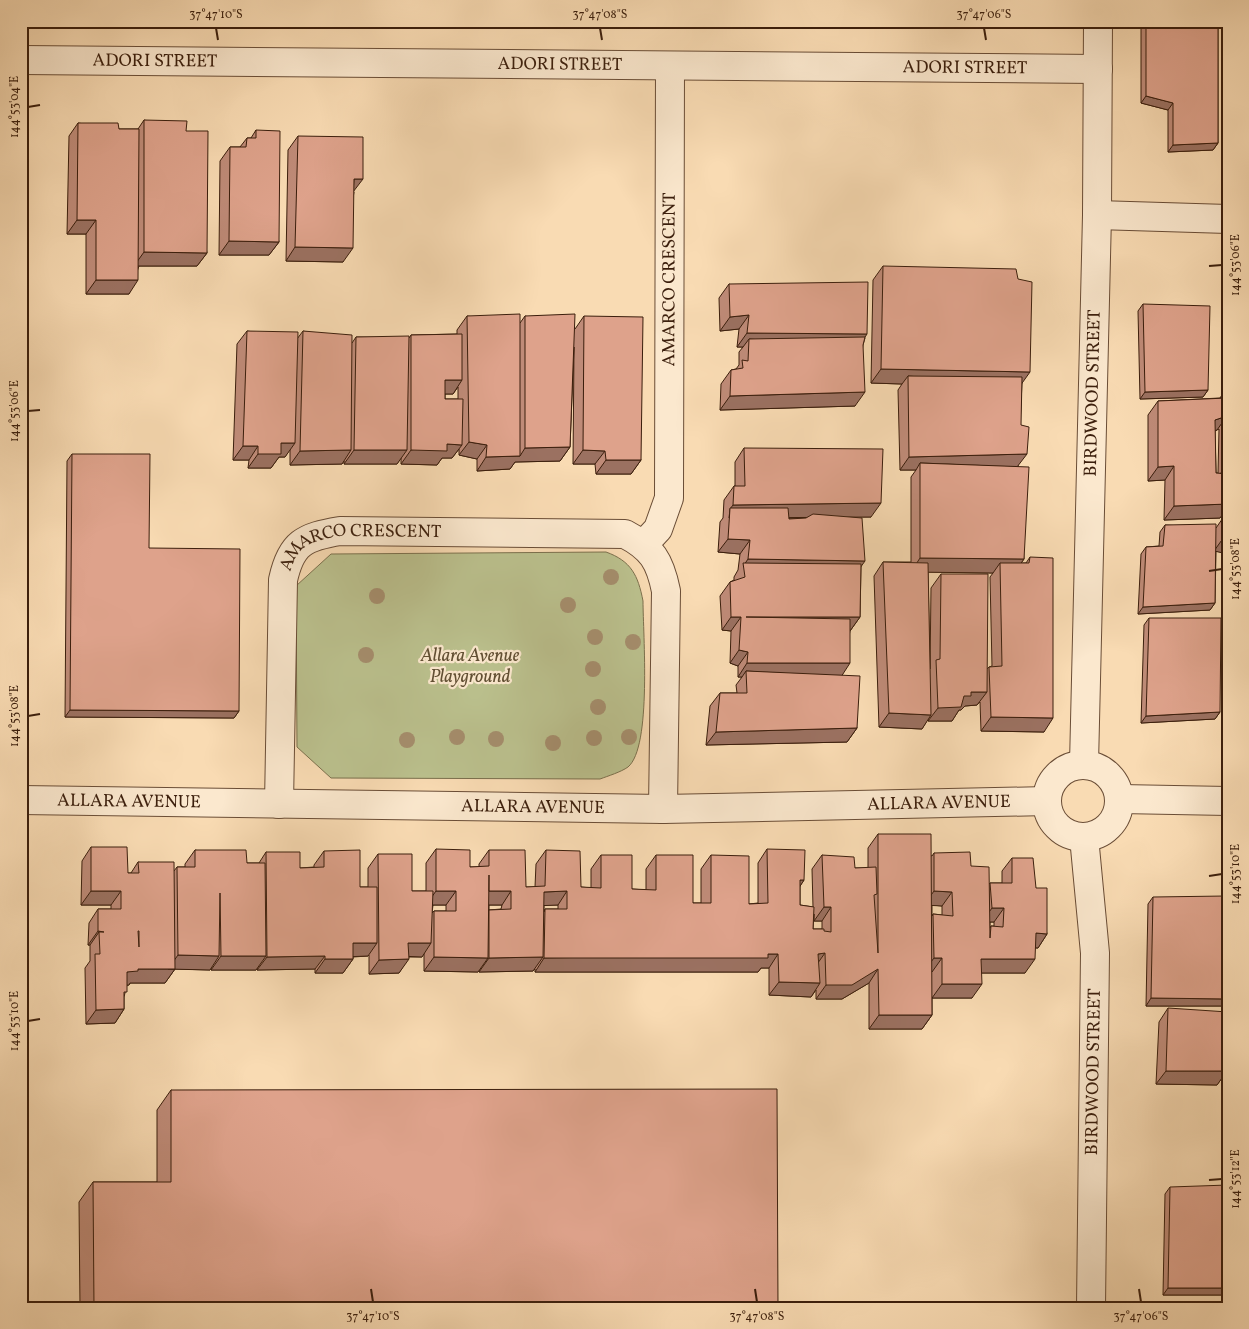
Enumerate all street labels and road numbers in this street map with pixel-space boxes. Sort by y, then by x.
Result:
street label: ADORI STREET [93,48,218,74]
street label: ADORI STREET [498,51,623,78]
street label: ADORI STREET [903,55,1028,81]
street label: AMARCO CRESCENT [657,192,682,366]
street label: BIRDWOOD STREET [1078,309,1107,477]
street label: AMARCO CRESCENT [274,518,442,574]
street label: ALLARA AVENUE [57,788,201,815]
street label: ALLARA AVENUE [867,789,1011,817]
street label: ALLARA AVENUE [461,794,605,821]
street label: BIRDWOOD STREET [1080,988,1108,1156]

